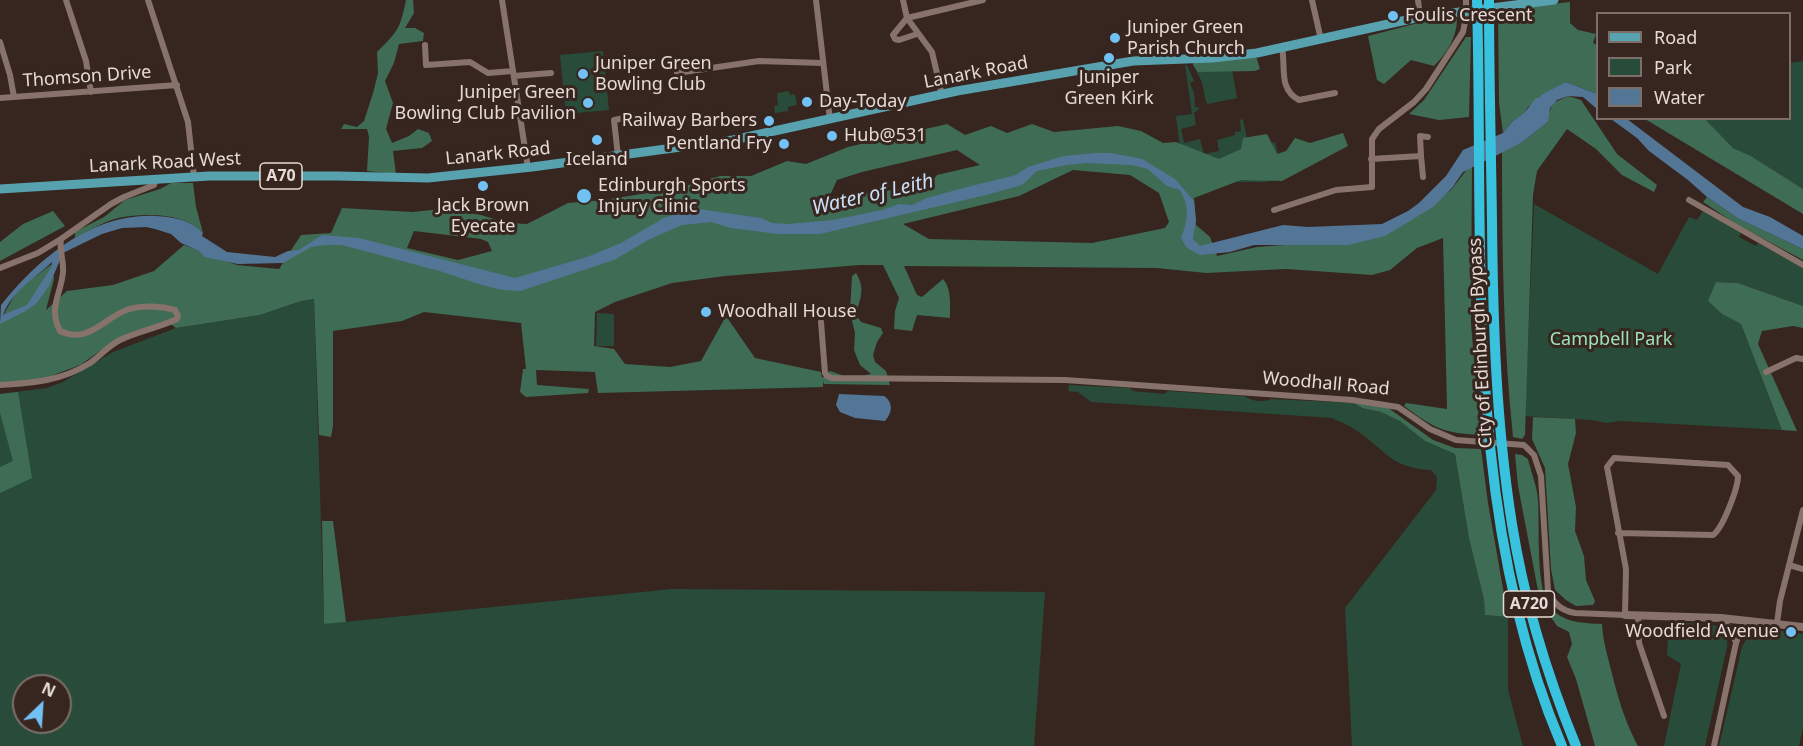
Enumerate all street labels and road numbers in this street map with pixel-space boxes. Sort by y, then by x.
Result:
street label: Lanark Road [922,52,1030,94]
street label: Thomson Drive [22,62,152,92]
street label: Lanark Road [444,138,552,170]
street label: Lanark Road West [89,148,241,178]
road number: A70 [260,163,302,189]
street label: City of Edinburgh Bypass [1465,237,1497,449]
street label: Woodhall Road [1261,368,1391,400]
road number: A720 [1504,591,1555,617]

